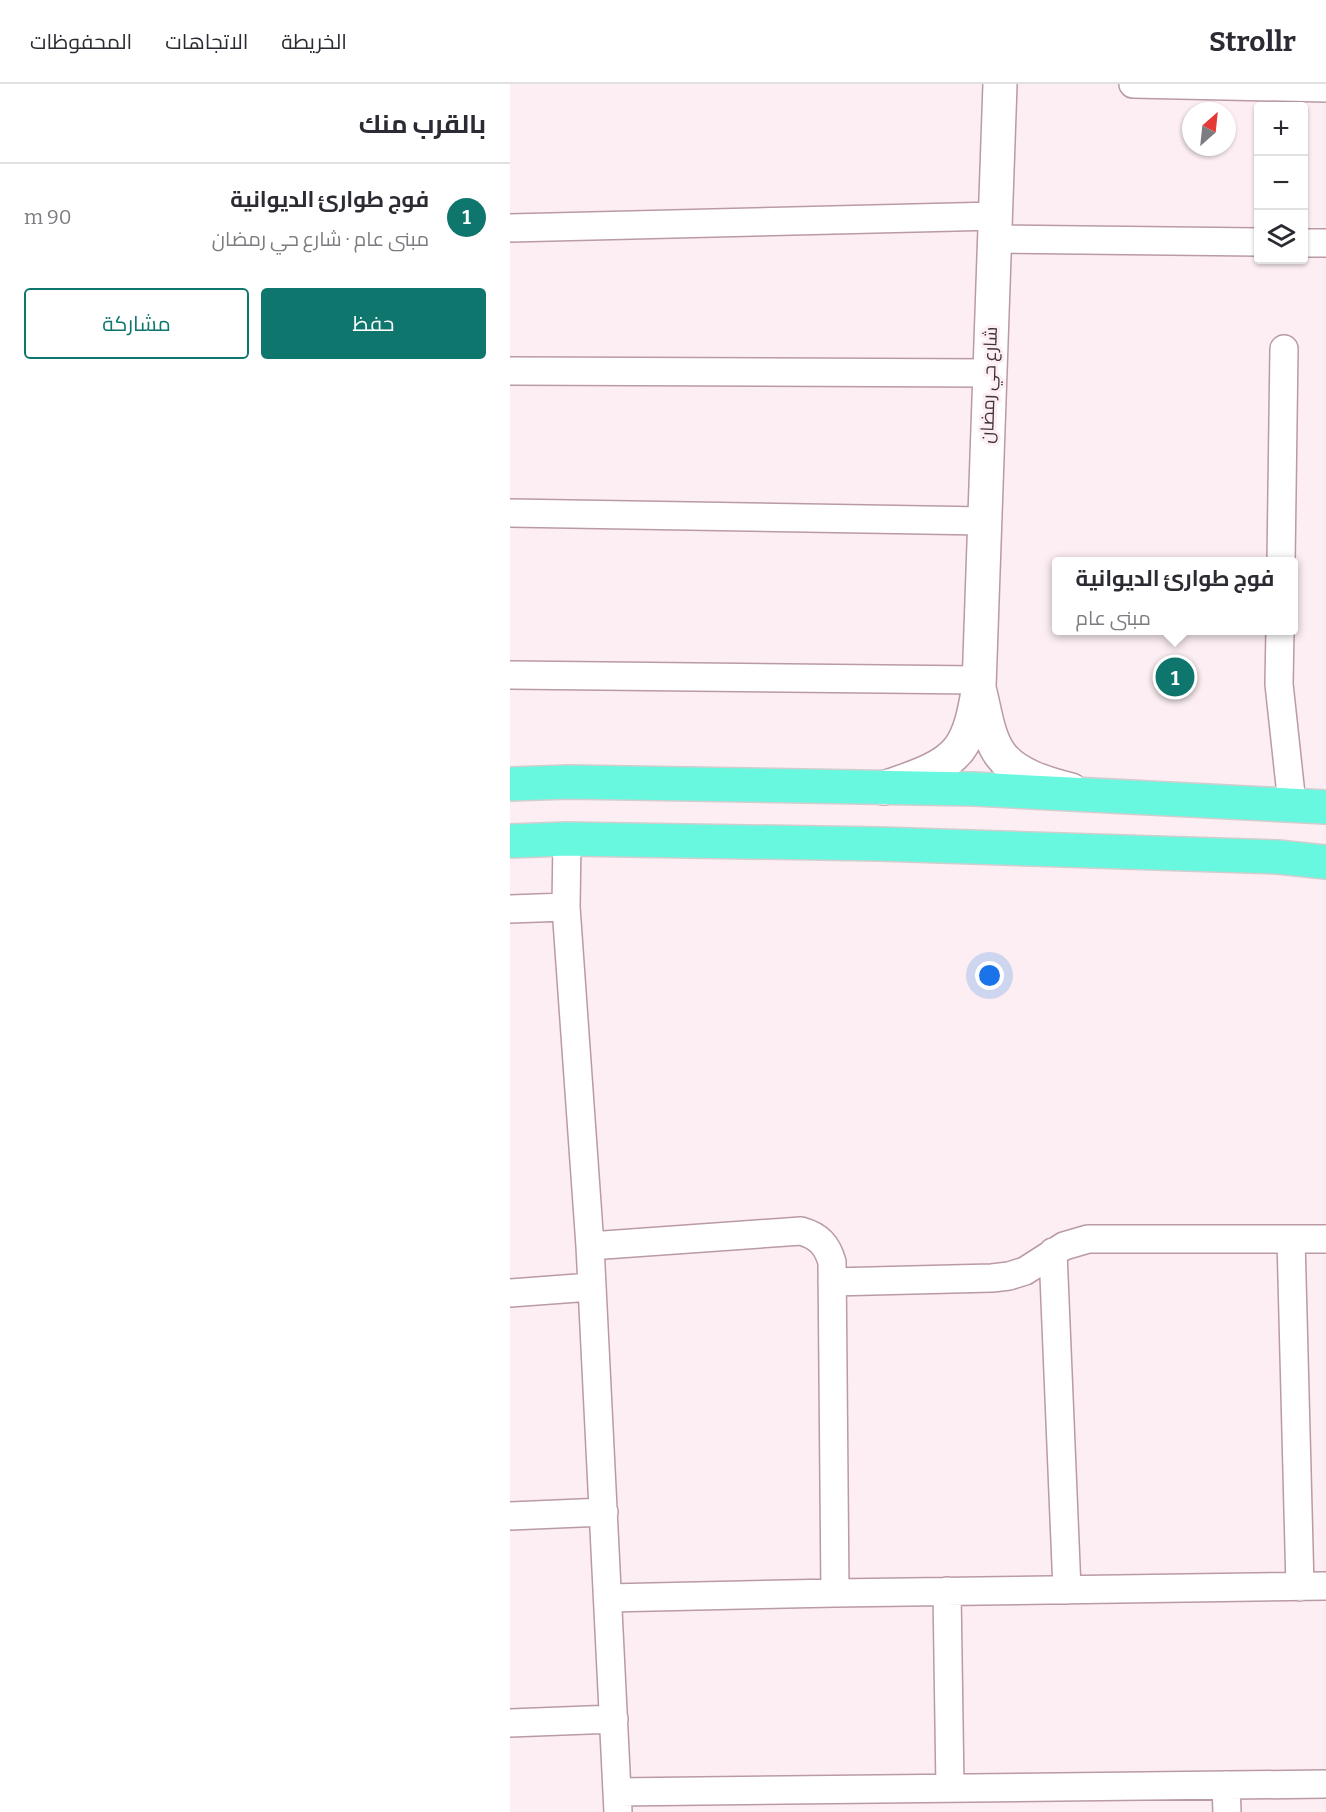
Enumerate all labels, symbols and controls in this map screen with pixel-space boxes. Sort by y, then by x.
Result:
text: Strollr [1209,25,1296,58]
text: المحفوظات [30,29,132,55]
text: الاتجاهات [165,29,248,55]
text: الخريطة [281,29,347,55]
north arrow [1182,102,1236,156]
map controls [1254,102,1308,264]
button: + [1254,102,1308,156]
text: بالقرب منك [359,109,486,140]
button: − [1254,156,1308,210]
text: فوج طوارئ الديوانية [230,186,429,213]
text: 90 m [24,205,72,229]
text: 1 [462,205,471,229]
button: layers [1254,210,1308,264]
text: مبنى عام · شارع حي رمضان [212,227,429,251]
button: مشاركة [24,288,249,359]
button: حفظ [261,288,486,359]
street label: شارع حي رمضان [976,326,1005,444]
popup [1052,557,1298,635]
text: فوج طوارئ الديوانية [1076,565,1274,592]
text: مبنى عام [1076,606,1151,630]
pin: 1 [1156,654,1194,700]
your location [975,961,1004,990]

